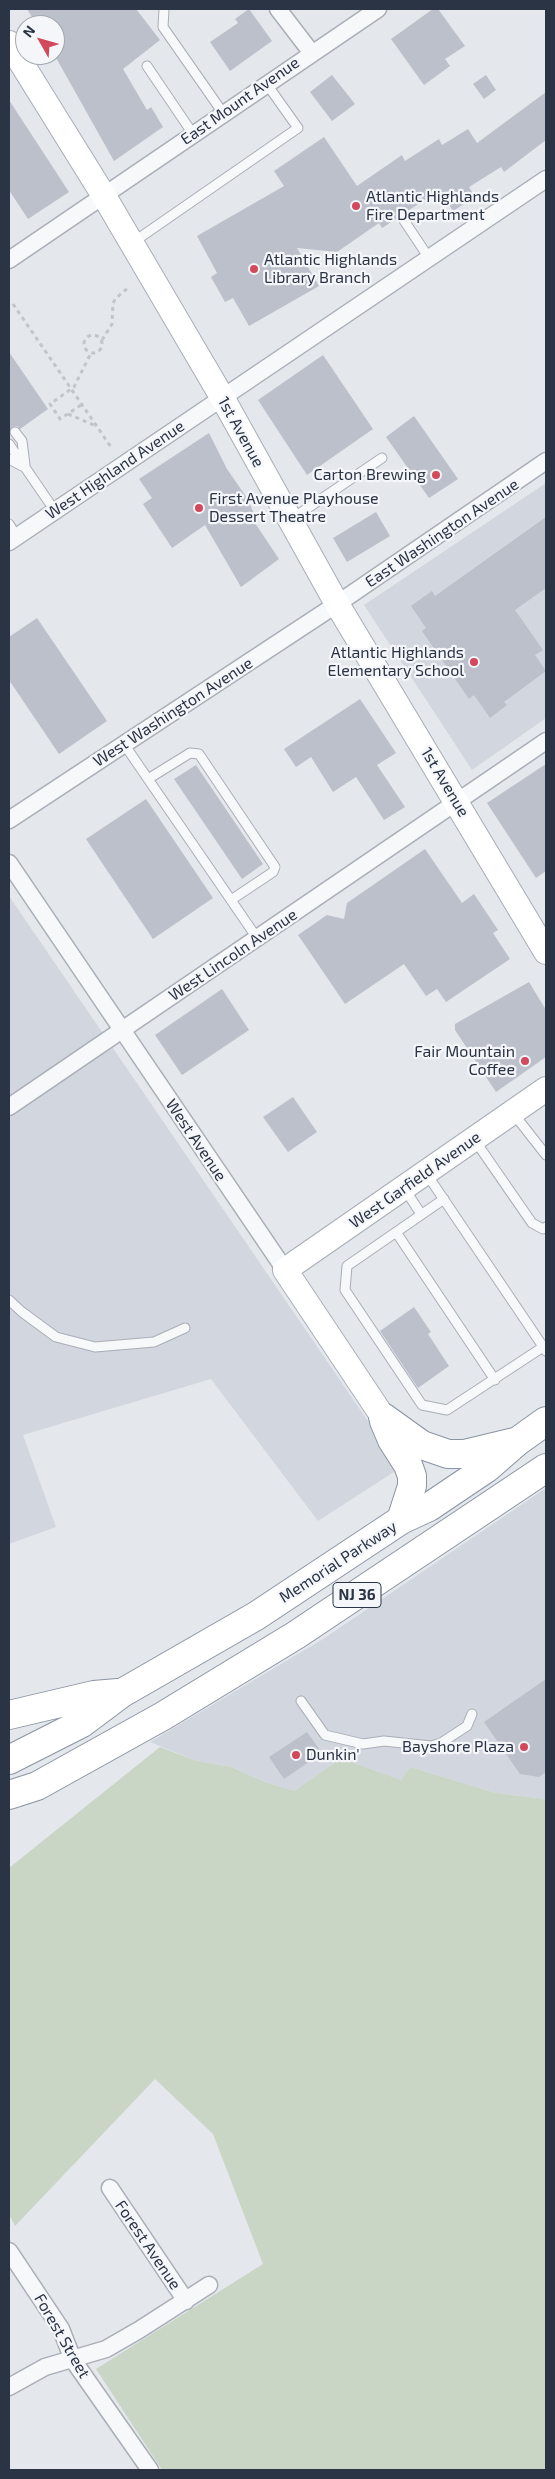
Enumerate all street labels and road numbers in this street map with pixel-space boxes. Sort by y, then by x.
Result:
street label: East Mount Avenue [177,53,303,149]
street label: 1st Avenue [214,393,268,471]
street label: West Highland Avenue [42,416,188,524]
street label: East Washington Avenue [362,475,522,591]
street label: West Washington Avenue [90,653,256,771]
street label: 1st Avenue [417,744,473,820]
street label: West Lincoln Avenue [165,905,301,1005]
street label: West Avenue [162,1095,230,1185]
street label: West Garfield Avenue [346,1127,484,1233]
street label: Memorial Parkway [276,1517,400,1607]
road number: NJ 36 [333,1582,381,1608]
street label: Forest Avenue [111,2197,185,2293]
street label: Forest Street [30,2290,94,2382]

